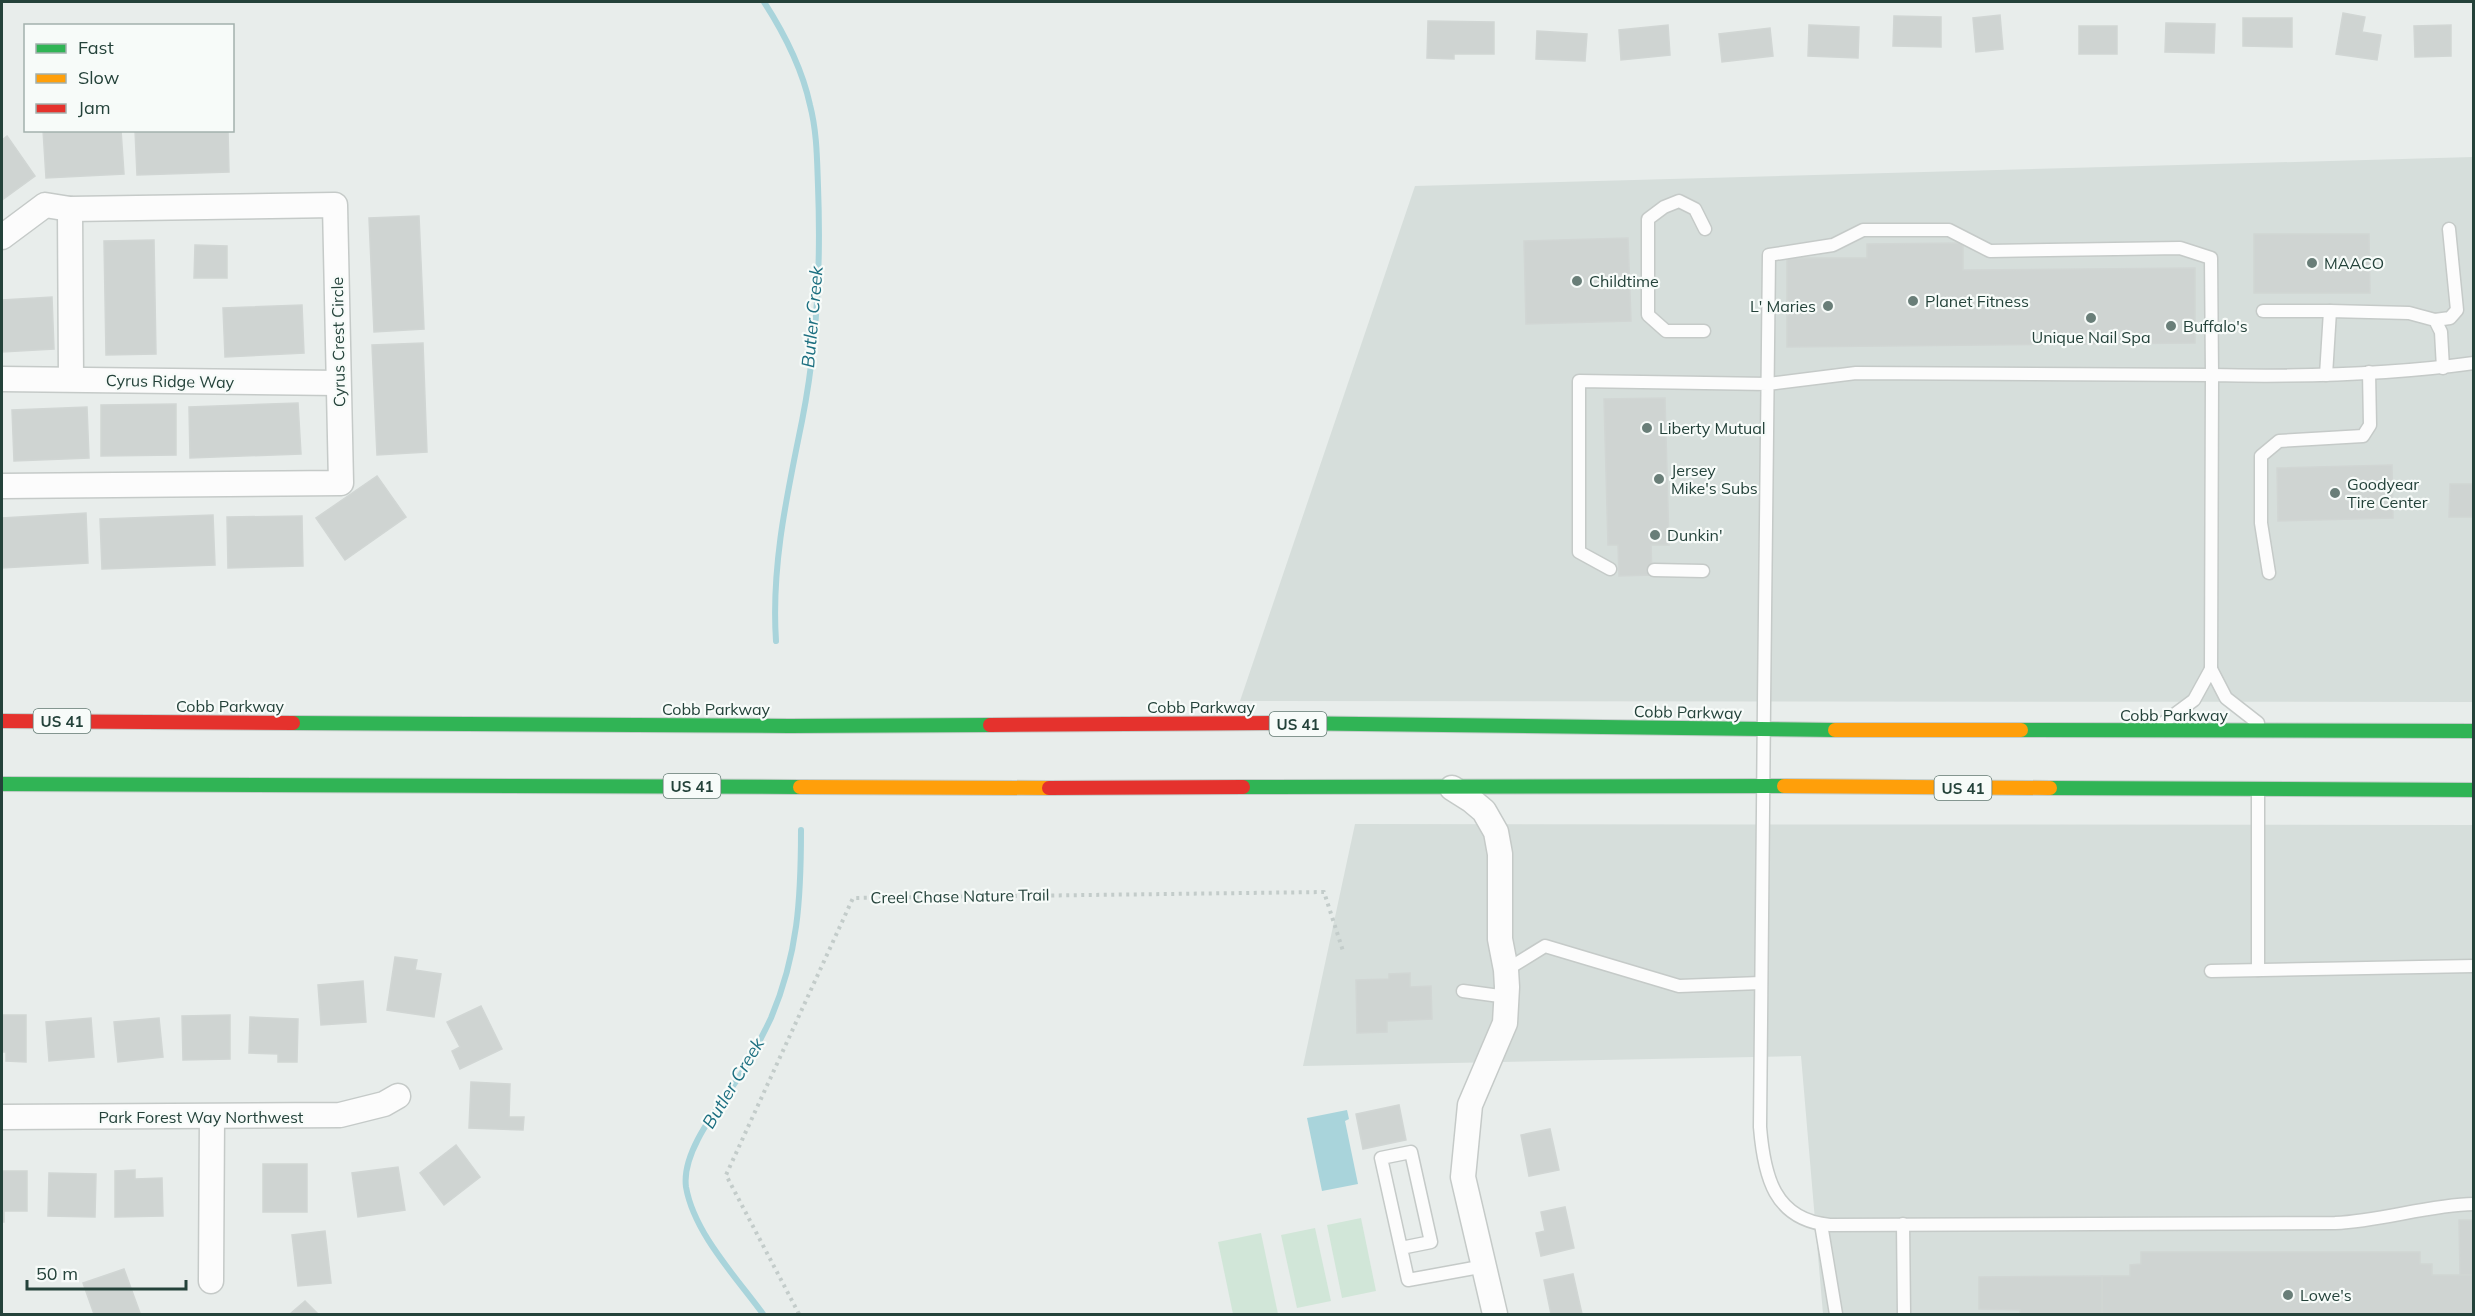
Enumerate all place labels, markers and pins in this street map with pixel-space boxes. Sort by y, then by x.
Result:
place label: MAACO [2324,253,2384,273]
marker: MAACO [2305,256,2319,270]
place label: Childtime [1589,271,1659,291]
marker: Childtime [1570,274,1584,288]
place label: Planet Fitness [1925,291,2029,311]
marker: Planet Fitness [1906,294,1920,308]
place label: L' Maries [1750,296,1816,316]
marker: L' Maries [1821,299,1835,313]
marker: Unique Nail Spa [2084,311,2098,325]
place label: Buffalo's [2183,316,2248,336]
marker: Buffalo's [2164,319,2178,333]
place label: Unique Nail Spa [2031,327,2151,347]
place label: Liberty Mutual [1659,418,1766,438]
marker: Liberty Mutual [1640,421,1654,435]
place label: Jersey Mike's Subs [1671,460,1758,498]
marker: Jersey Mike's Subs [1652,472,1666,486]
place label: Goodyear Tire Center [2347,474,2428,512]
marker: Goodyear Tire Center [2328,486,2342,500]
place label: Dunkin' [1667,525,1723,545]
marker: Dunkin' [1648,528,1662,542]
place label: Lowe's [2300,1285,2352,1305]
marker: Lowe's [2281,1288,2295,1302]

